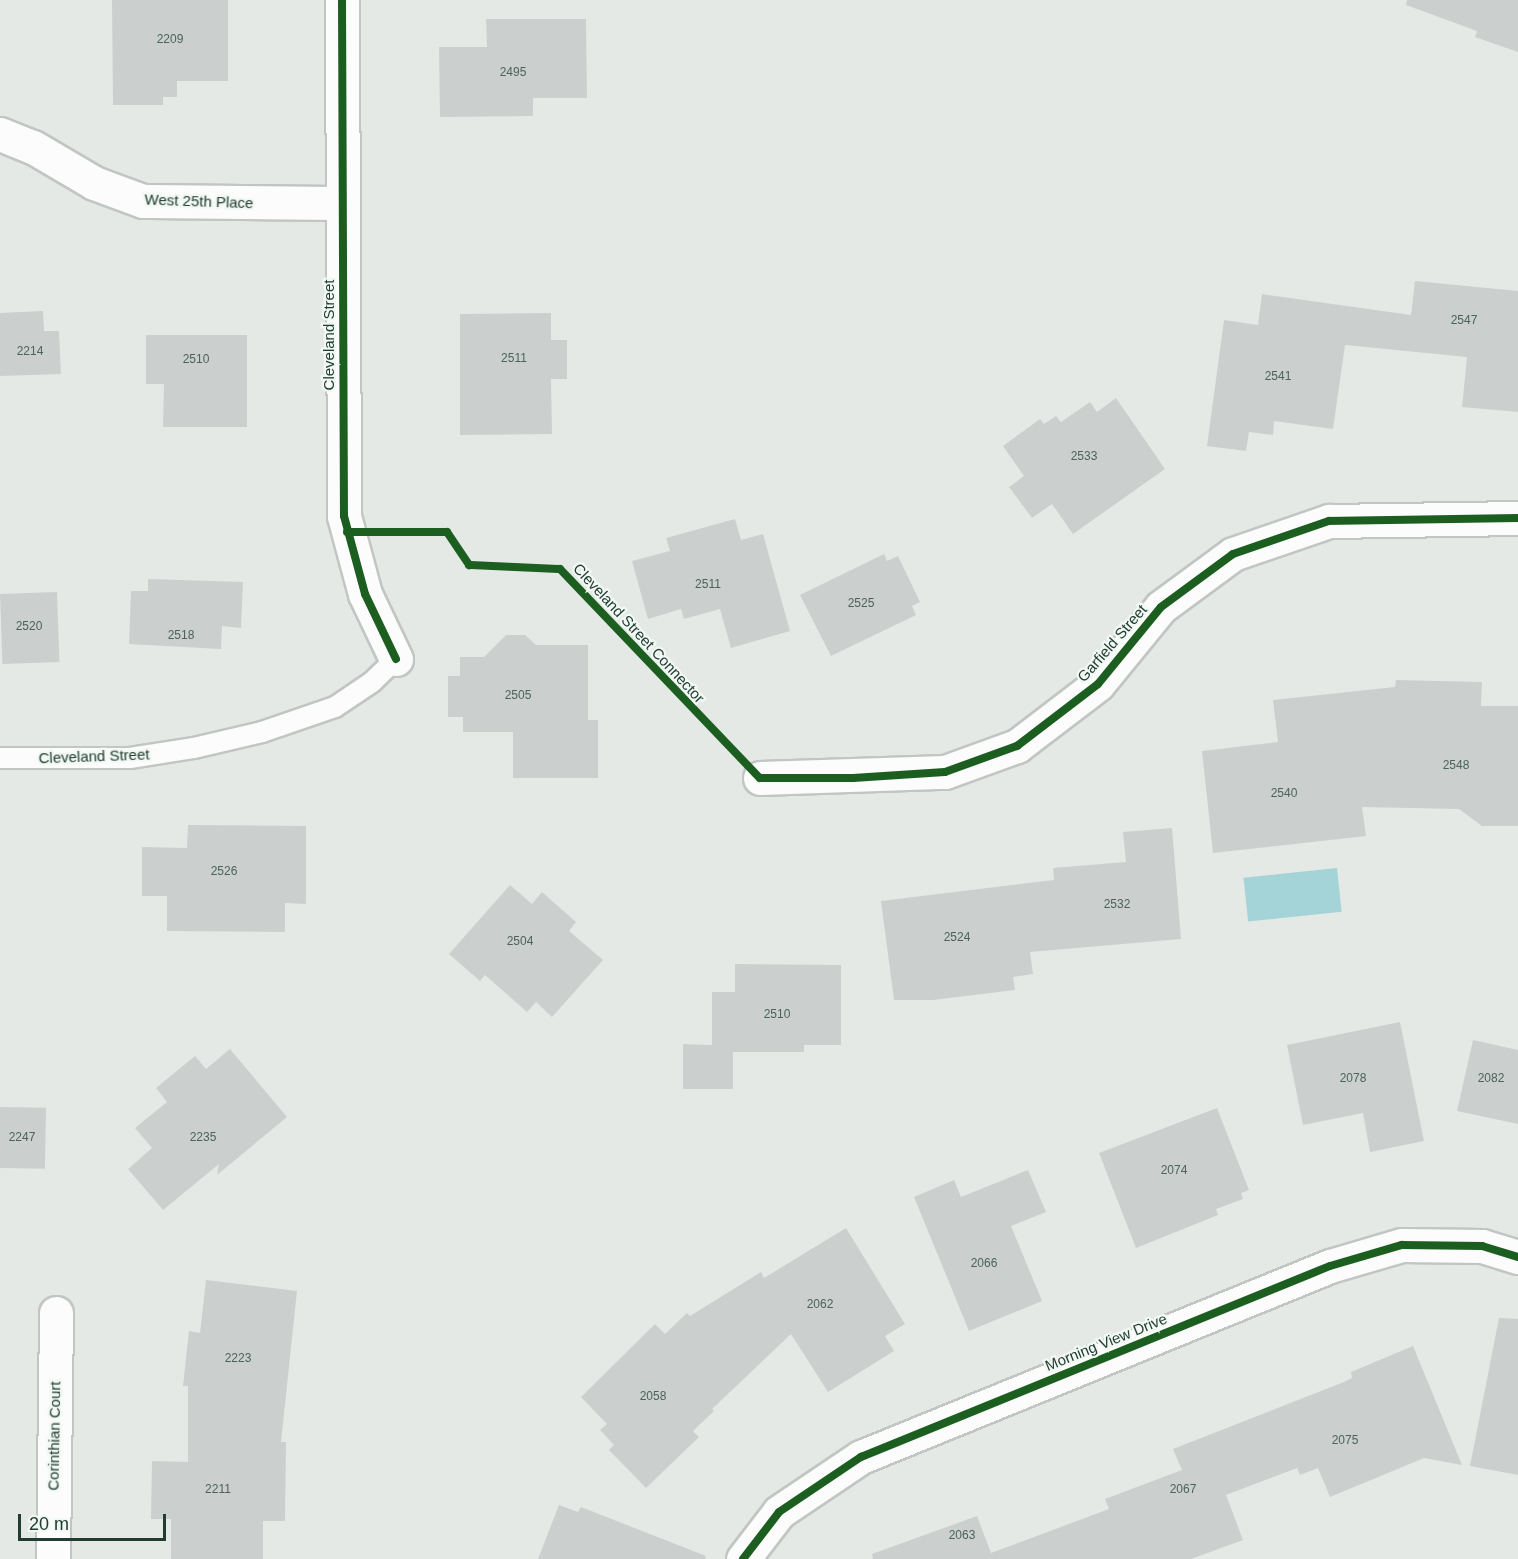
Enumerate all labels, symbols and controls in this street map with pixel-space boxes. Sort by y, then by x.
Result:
house number: 2209 [157,33,183,47]
house number: 2495 [500,66,526,80]
street label: West 25th Place [144,190,254,212]
street label: Cleveland Street [320,280,338,390]
house number: 2547 [1451,314,1477,328]
house number: 2214 [17,345,43,359]
house number: 2511 [501,352,527,366]
house number: 2510 [183,353,209,367]
house number: 2541 [1265,370,1291,384]
house number: 2533 [1071,450,1097,464]
street label: Cleveland Street Connector [570,559,708,707]
house number: 2511 [695,578,721,592]
house number: 2525 [848,597,874,611]
street label: Garfield Street [1073,601,1151,685]
house number: 2520 [16,620,42,634]
house number: 2518 [168,629,194,643]
house number: 2505 [505,689,531,703]
street label: Cleveland Street [38,745,150,767]
house number: 2548 [1443,759,1469,773]
house number: 2540 [1271,787,1297,801]
house number: 2526 [211,865,237,879]
house number: 2532 [1104,898,1130,912]
house number: 2524 [944,931,970,945]
house number: 2504 [507,935,533,949]
house number: 2510 [764,1008,790,1022]
house number: 2078 [1340,1072,1366,1086]
house number: 2082 [1478,1072,1504,1086]
house number: 2247 [9,1131,35,1145]
house number: 2235 [190,1131,216,1145]
house number: 2074 [1161,1164,1187,1178]
house number: 2066 [971,1257,997,1271]
house number: 2062 [807,1298,833,1312]
street label: Morning View Drive [1042,1309,1170,1375]
house number: 2223 [225,1352,251,1366]
street label: Corinthian Court [44,1381,64,1491]
house number: 2058 [640,1390,666,1404]
house number: 2075 [1332,1434,1358,1448]
house number: 2211 [205,1483,231,1497]
house number: 2067 [1170,1483,1196,1497]
scale bar [21,1502,170,1540]
text: 20 m [29,1514,69,1534]
house number: 2063 [949,1529,975,1543]

